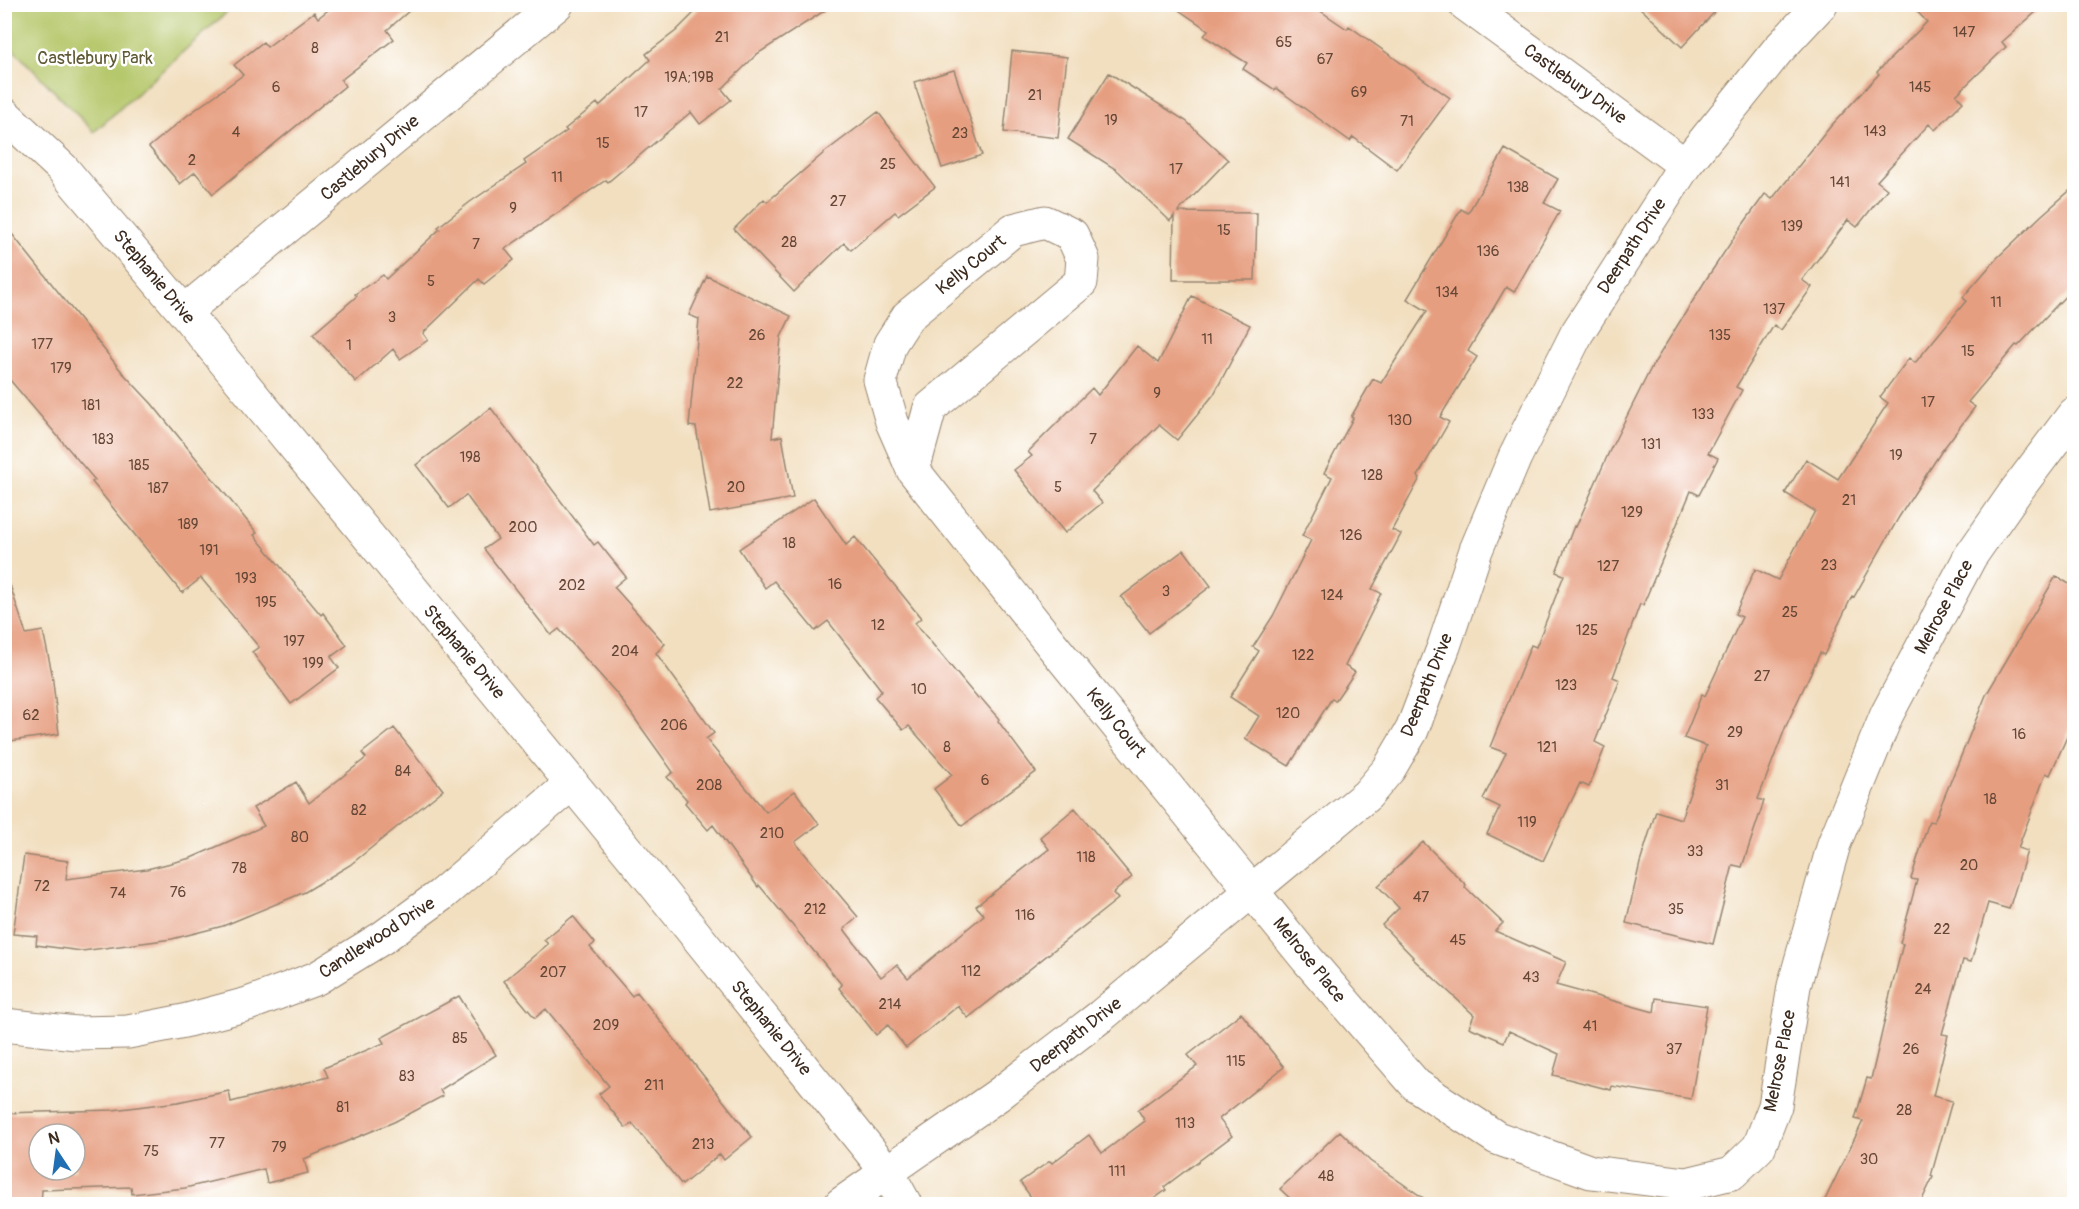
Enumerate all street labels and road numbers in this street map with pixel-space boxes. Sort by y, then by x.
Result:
street label: Castlebury Drive [1519,39,1631,129]
street label: Castlebury Drive [316,110,424,206]
street label: Deerpath Drive [1592,194,1672,298]
street label: Stephanie Drive [108,225,200,329]
street label: Kelly Court [931,229,1011,300]
street label: Melrose Place [1910,556,1978,658]
street label: Stephanie Drive [418,600,510,704]
street label: Deerpath Drive [1396,630,1458,740]
street label: Kelly Court [1081,683,1152,763]
street label: Candlewood Drive [315,892,439,984]
street label: Melrose Place [1268,913,1351,1007]
street label: Stephanie Drive [726,976,817,1080]
street label: Deerpath Drive [1026,992,1126,1078]
street label: Melrose Place [1759,1008,1801,1114]

